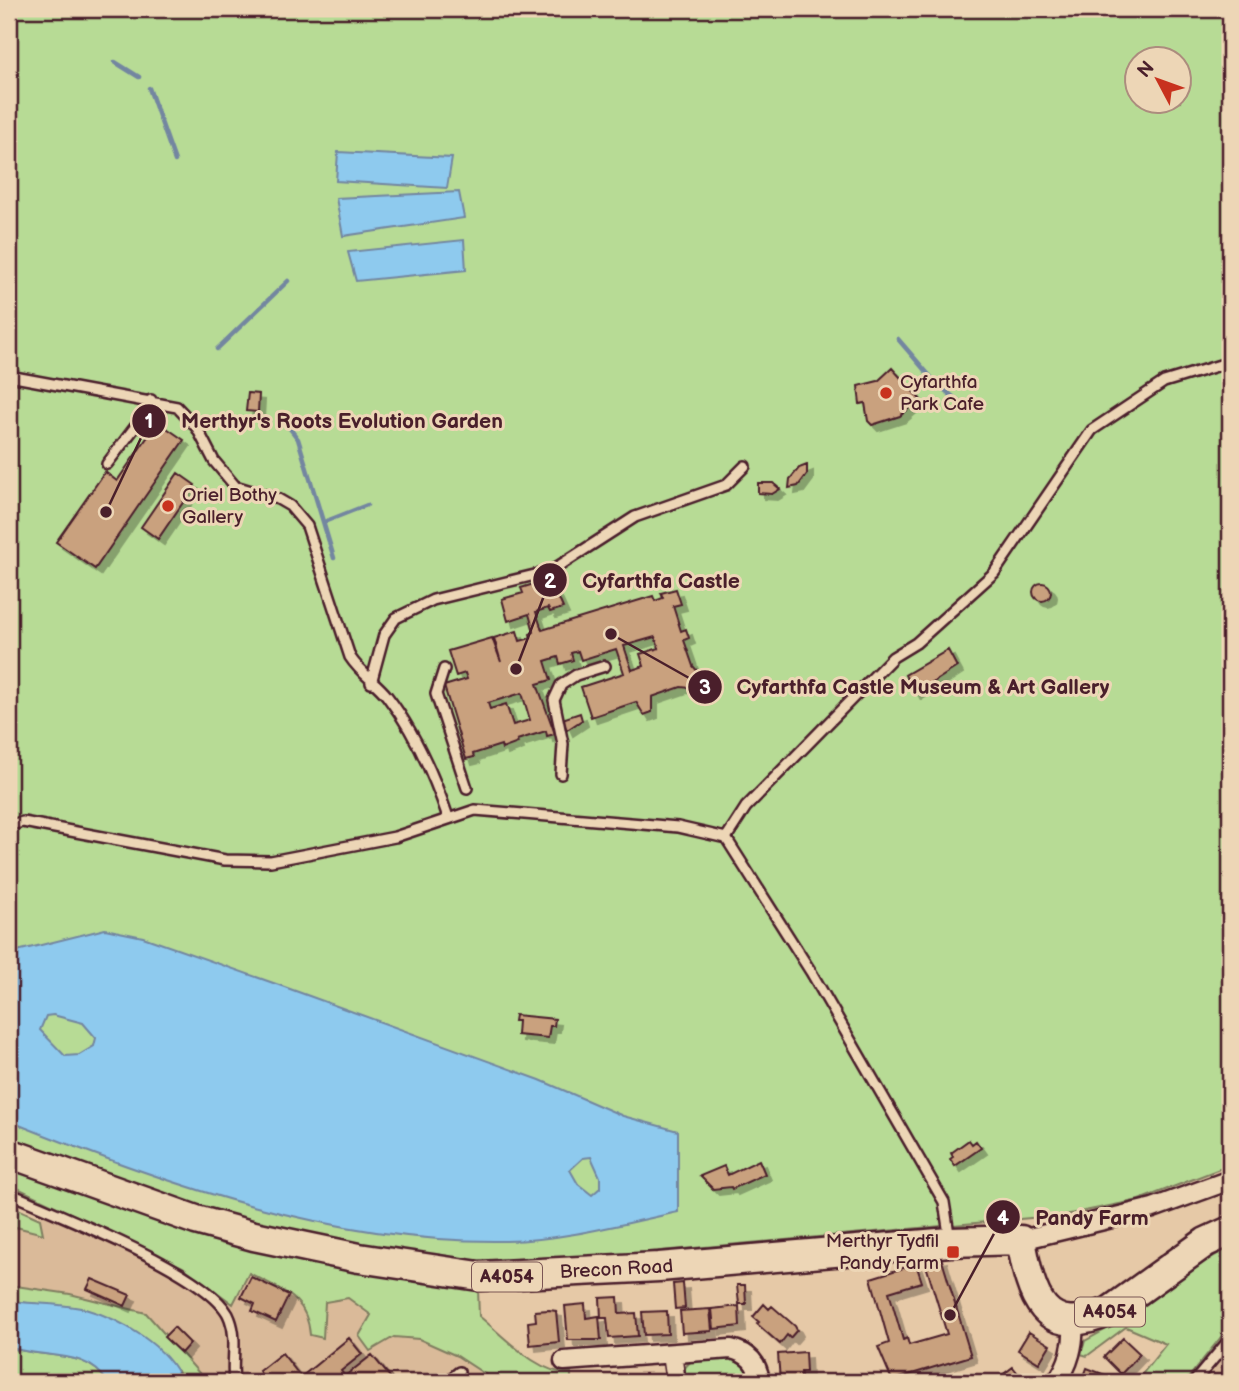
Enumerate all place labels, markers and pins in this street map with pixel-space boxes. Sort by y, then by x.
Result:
place label: Cyfarthfa Park Cafe [900,371,984,416]
marker: Cyfarthfa Park Cafe [878,385,894,401]
callout: Merthyr's Roots Evolution Garden [132,400,516,442]
place label: Oriel Bothy Gallery [182,484,277,529]
marker: Oriel Bothy Gallery [160,498,176,514]
callout: Cyfarthfa Castle [533,559,753,601]
callout: Cyfarthfa Castle Museum & Art Gallery [688,666,1124,708]
callout: Pandy Farm [986,1196,1163,1238]
place label: Merthyr Tydfil Pandy Farm [826,1230,939,1275]
marker: Merthyr Tydfil Pandy Farm [945,1244,961,1260]

